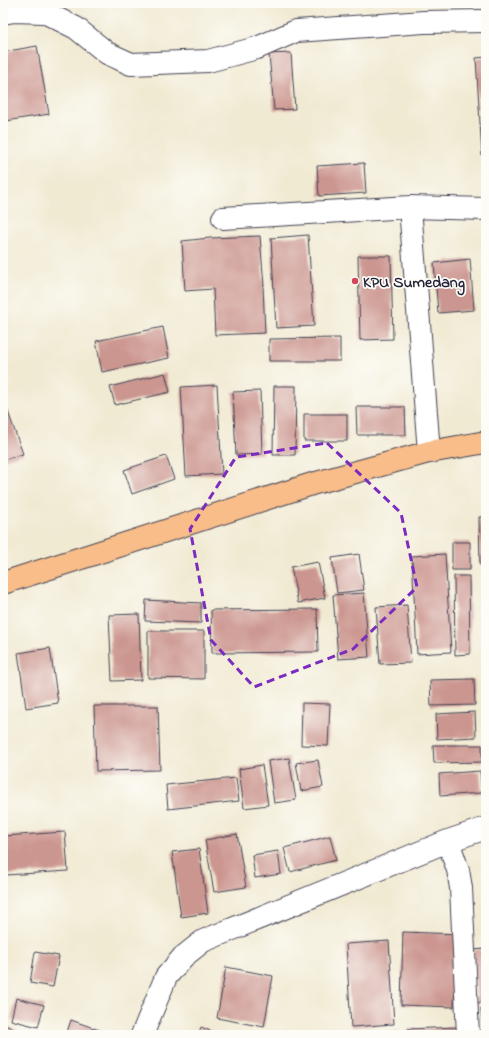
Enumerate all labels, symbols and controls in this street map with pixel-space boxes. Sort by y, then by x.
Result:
place label: KPU Sumedang [363,271,465,296]
marker: KPU Sumedang [350,276,360,286]

